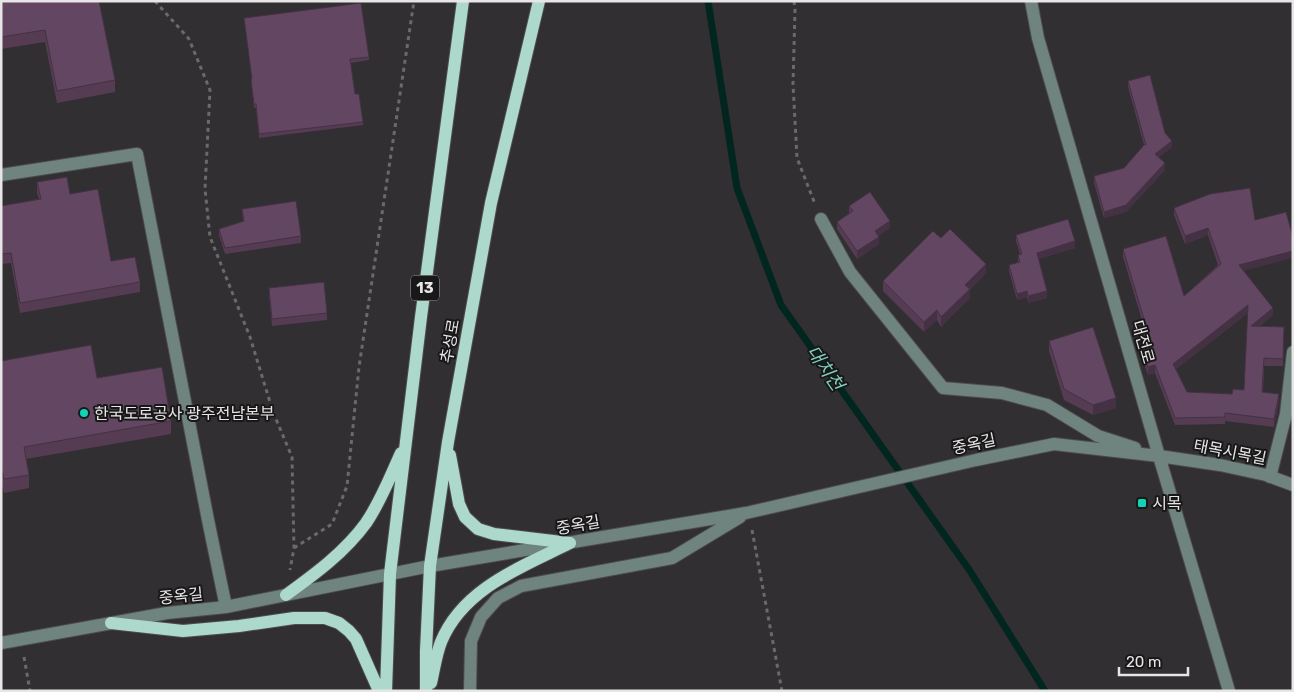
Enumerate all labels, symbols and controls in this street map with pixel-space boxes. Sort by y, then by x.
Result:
road number: 13 [411,276,439,300]
street label: 추성로 [437,317,463,364]
street label: 대전로 [1128,318,1158,366]
water label: 대치천 [802,341,850,397]
place label: 한국도로공사 광주전남본부 [94,404,275,423]
marker: 한국도로공사 광주전남본부 [78,407,90,419]
street label: 중옥길 [950,430,998,458]
street label: 태목시목길 [1192,436,1268,468]
place label: 시목 [1152,494,1182,513]
marker: 시목 [1136,497,1148,509]
street label: 중옥길 [555,512,601,538]
street label: 중옥길 [158,584,204,608]
scale bar [1119,644,1188,676]
text: 20 m [1126,653,1161,671]

